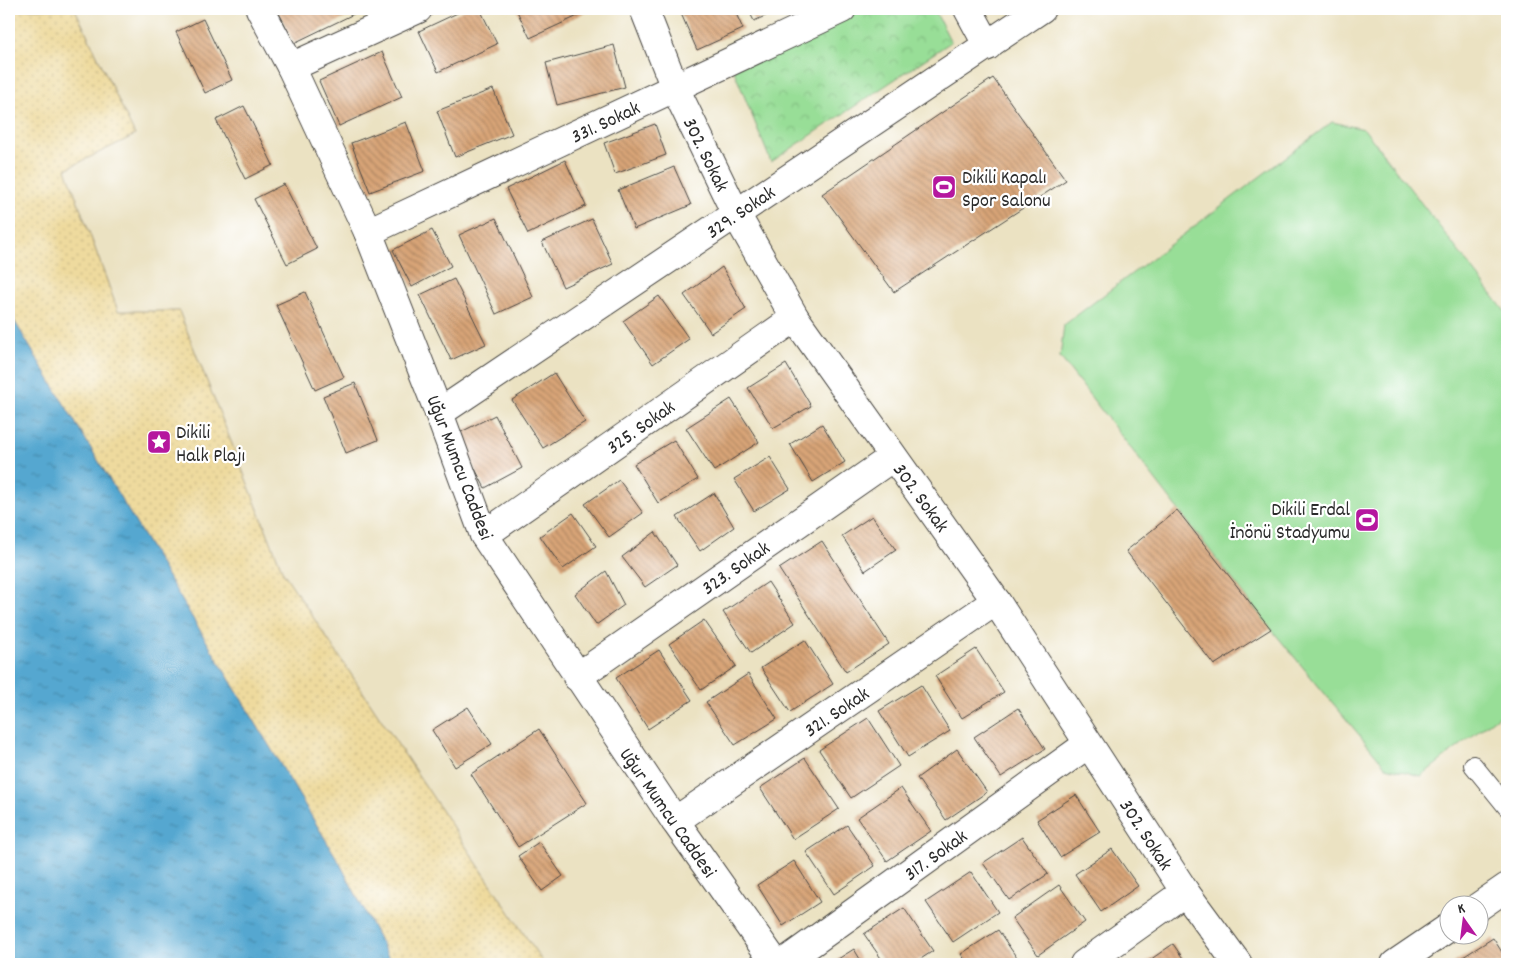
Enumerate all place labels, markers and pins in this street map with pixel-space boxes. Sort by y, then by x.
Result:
place label: Dikili Kapalı Spor Salonu [962,165,1051,216]
sports icon: Dikili Kapalı Spor Salonu [931,174,957,200]
place label: Dikili Halk Plajı [176,420,245,471]
place icon: Dikili Halk Plajı [146,429,172,455]
place label: Dikili Erdal İnönü Stadyumu [1230,497,1350,548]
sports icon: Dikili Erdal İnönü Stadyumu [1354,507,1380,533]

